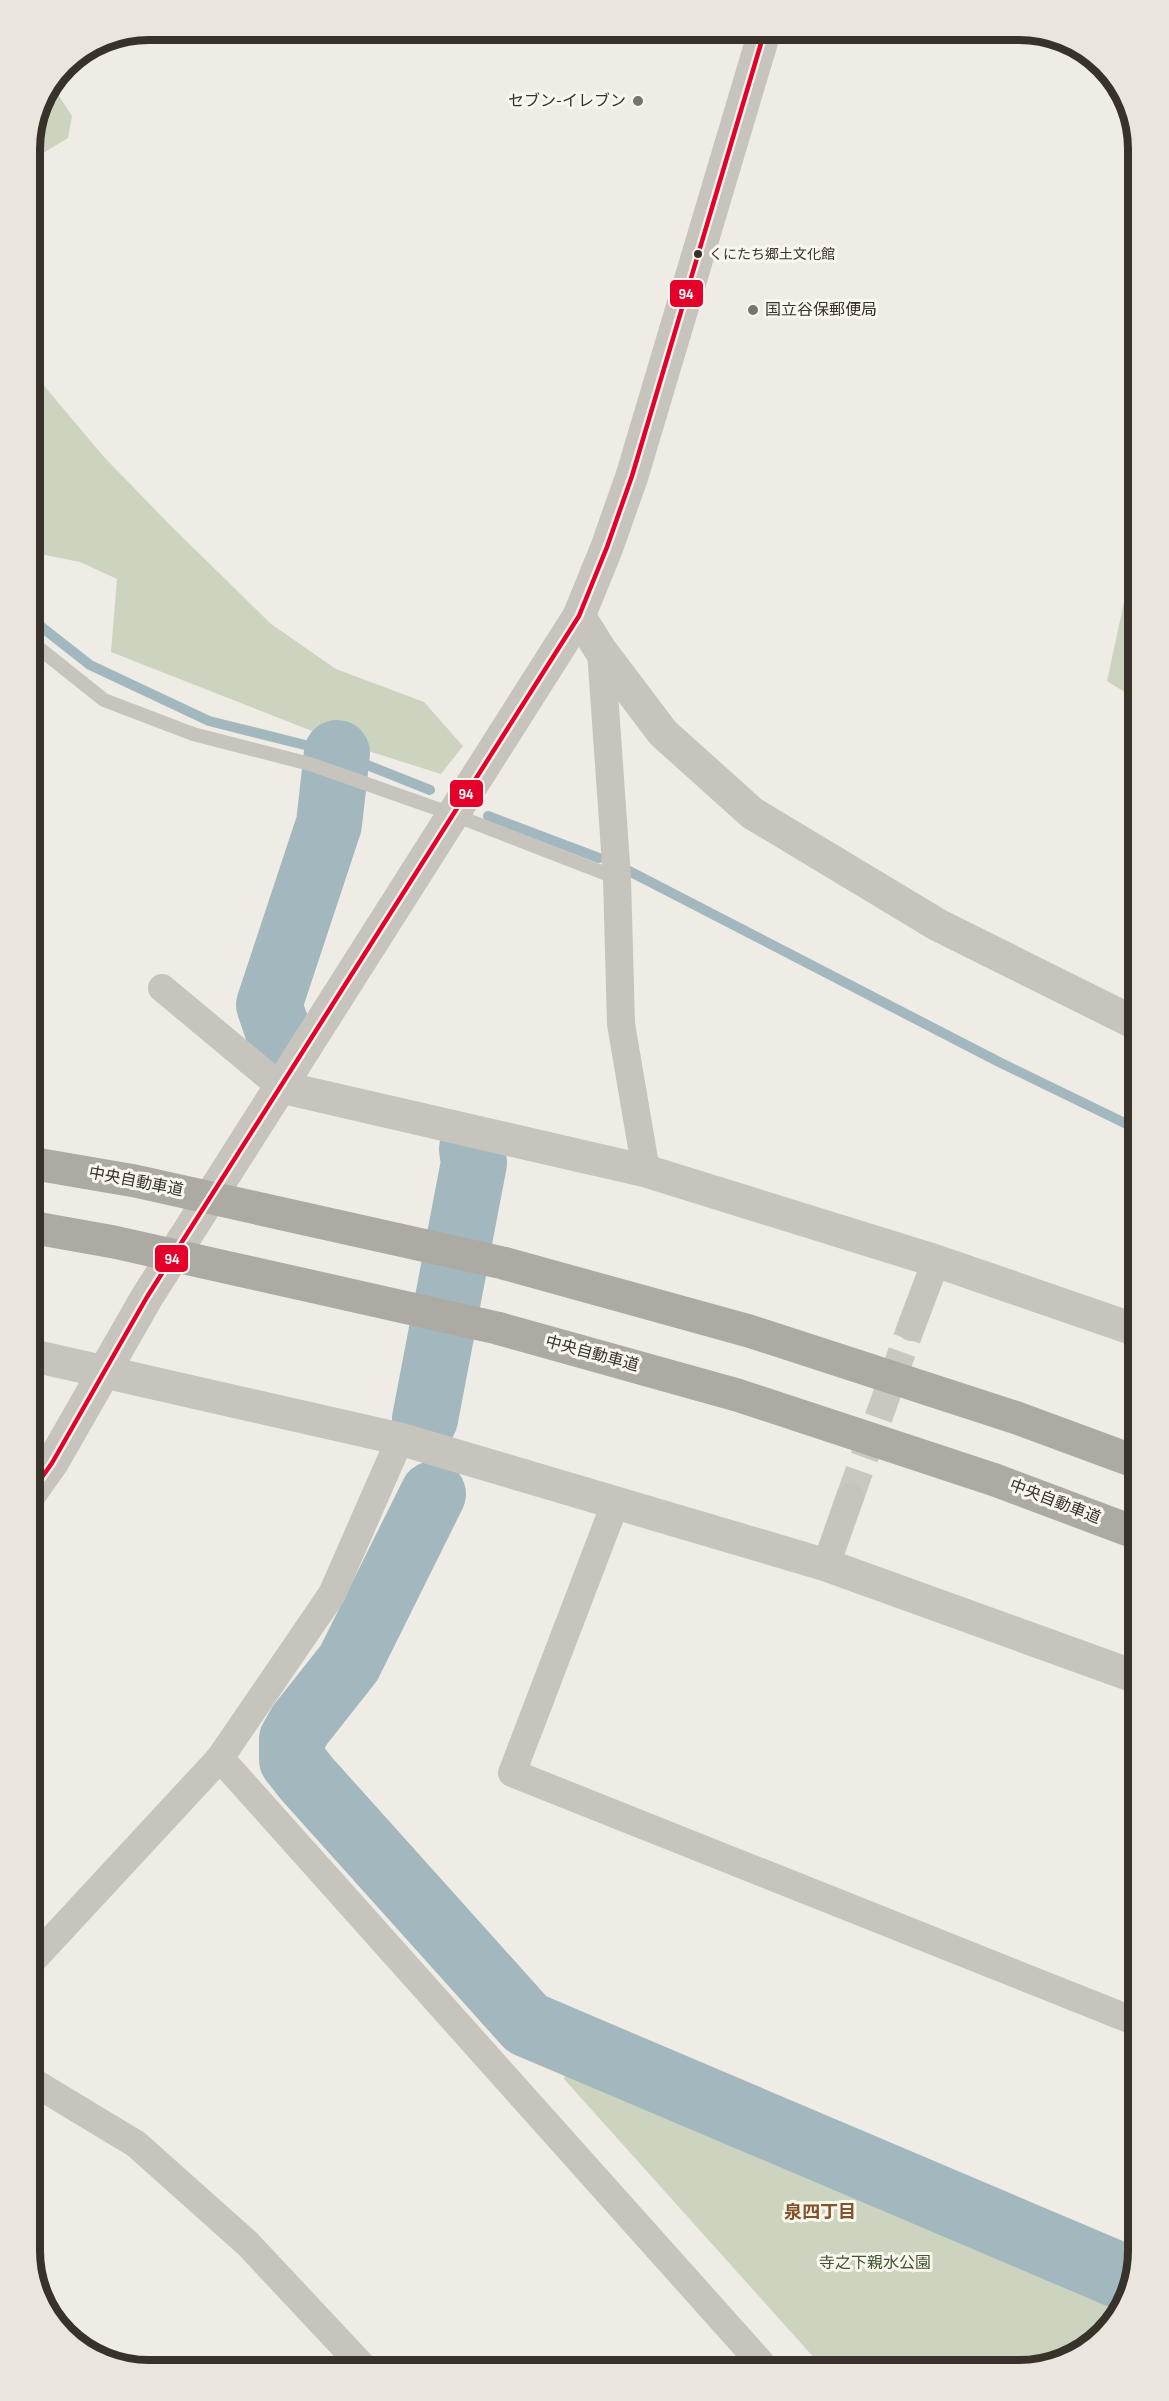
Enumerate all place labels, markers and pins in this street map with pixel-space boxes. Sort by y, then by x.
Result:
place label: セブン-イレブン [508,92,626,111]
marker: セブン-イレブン [631,94,645,108]
place label: くにたち郷土文化館 [709,246,835,263]
marker: くにたち郷土文化館 [692,248,704,260]
place label: 国立谷保郵便局 [765,301,877,320]
marker: 国立谷保郵便局 [746,303,760,317]

